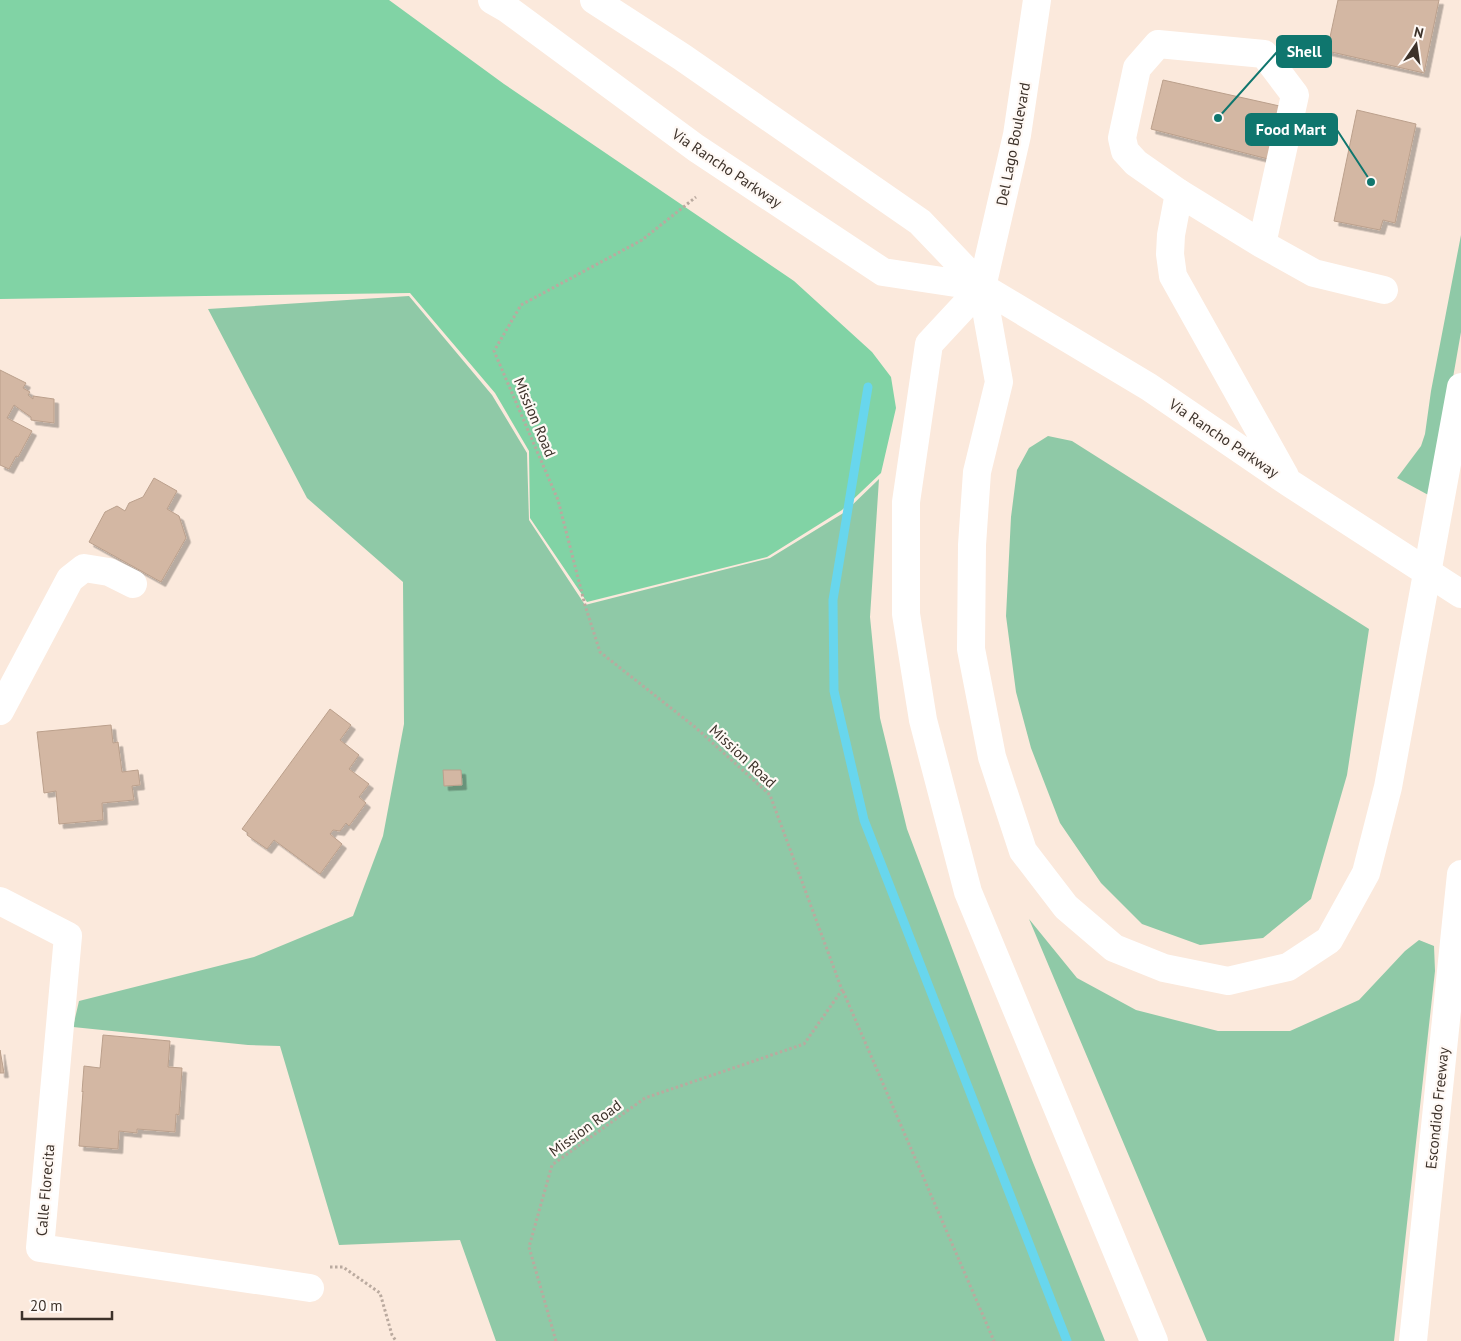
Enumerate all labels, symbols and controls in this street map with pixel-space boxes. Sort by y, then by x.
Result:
north arrow [1391,20,1441,70]
text: N [1412,23,1425,42]
callout: Shell [1277,36,1331,67]
text: Shell [1287,41,1322,61]
street label: Del Lago Boulevard [992,81,1034,207]
callout: Food Mart [1246,114,1337,145]
text: Food Mart [1256,119,1327,139]
street label: Via Rancho Parkway [668,124,786,212]
street label: Mission Road [510,374,560,460]
street label: Via Rancho Parkway [1165,394,1283,482]
street label: Mission Road [706,720,780,792]
street label: Escondido Freeway [1421,1046,1453,1170]
street label: Mission Road [545,1095,625,1161]
street label: Calle Florecita [32,1143,58,1237]
scale bar [22,1288,112,1320]
text: 20 m [30,1296,63,1315]

